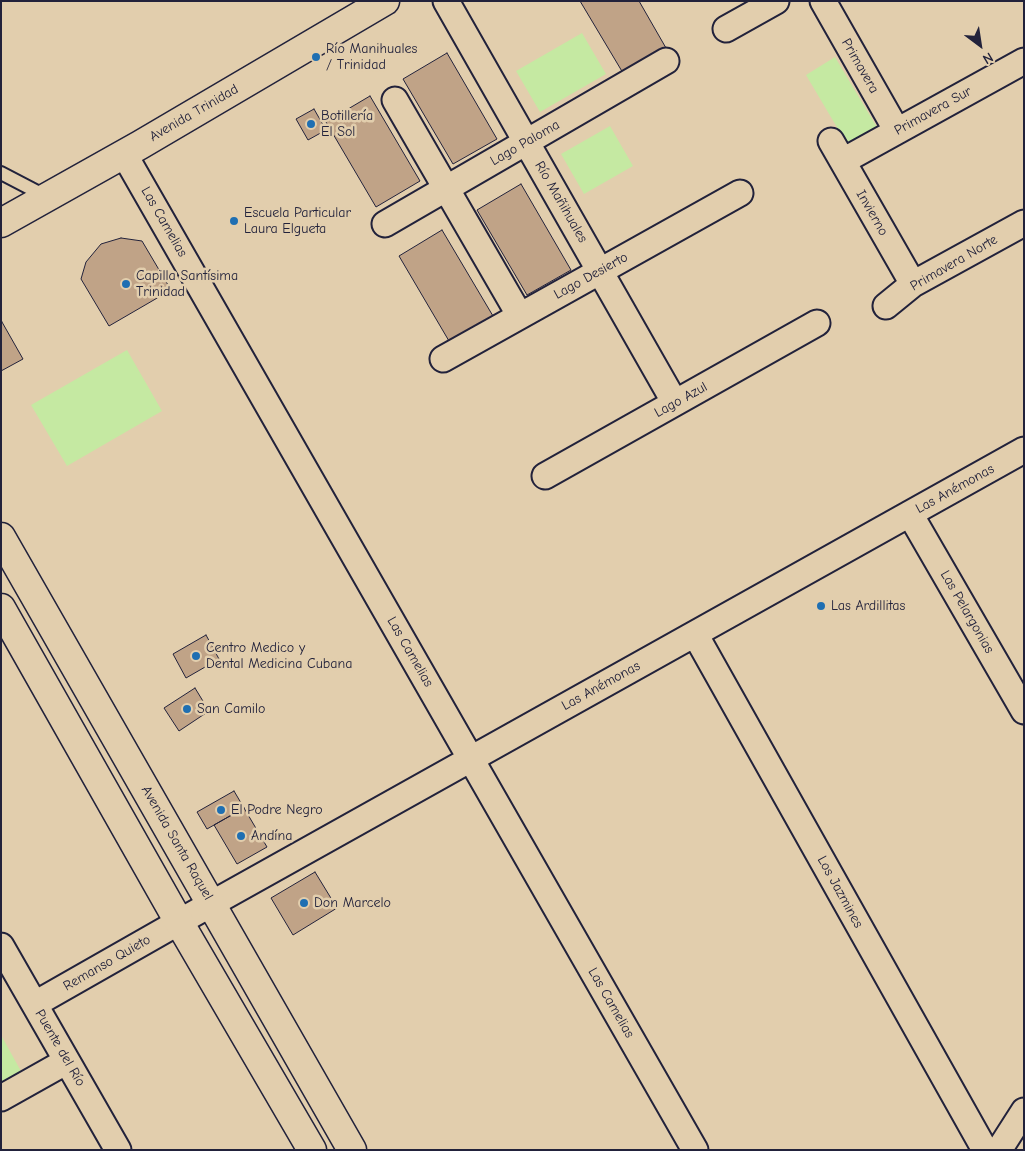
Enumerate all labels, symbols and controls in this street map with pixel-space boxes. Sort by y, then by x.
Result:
north arrow [955,20,1005,70]
street label: Primavera [838,36,882,96]
place label: Río Manihuales / Trinidad [326,41,417,74]
text: N [980,49,996,68]
marker: Río Manihuales / Trinidad [310,51,322,63]
street label: Avenida Trinidad [147,81,241,145]
street label: Primavera Sur [891,83,975,139]
place label: Botillería El Sol [321,108,373,140]
street label: Lago Paloma [487,116,563,170]
marker: Botillería El Sol [305,118,317,130]
street label: Río Mañihuales [531,158,591,246]
street label: Las Camelias [137,184,191,260]
street label: Invierno [852,187,892,239]
place label: Escuela Particular Laura Elgueta [244,205,351,238]
marker: Escuela Particular Laura Elgueta [228,215,240,227]
street label: Primavera Norte [907,231,1001,295]
street label: Lago Desierto [551,249,631,303]
place label: Capilla Santísima Trinidad [136,268,238,300]
marker: Capilla Santísima Trinidad [120,278,132,290]
street label: Lago Azul [652,379,710,421]
street label: Las Anémonas [913,461,997,517]
street label: Las Pelargonias [936,568,998,656]
place label: Las Ardillitas [831,598,905,614]
marker: Las Ardillitas [815,600,827,612]
street label: Las Camelias [383,614,437,690]
place label: Centro Medico y Dental Medicina Cubana [206,640,352,672]
marker: Centro Medico y Dental Medicina Cubana [190,650,202,662]
street label: Las Anémonas [559,658,643,714]
place label: San Camilo [197,701,265,717]
marker: San Camilo [181,703,193,715]
street label: Avenida Santa Raquel [137,783,217,903]
place label: El Podre Negro [231,802,323,818]
marker: El Podre Negro [215,804,227,816]
place label: Andína [251,828,292,844]
marker: Andína [235,830,247,842]
street label: Los Jazmines [813,853,867,931]
place label: Don Marcelo [314,895,391,911]
marker: Don Marcelo [298,897,310,909]
street label: Remanso Quieto [60,931,154,995]
street label: Las Camelias [584,965,638,1041]
street label: Puente del Río [31,1006,89,1090]

